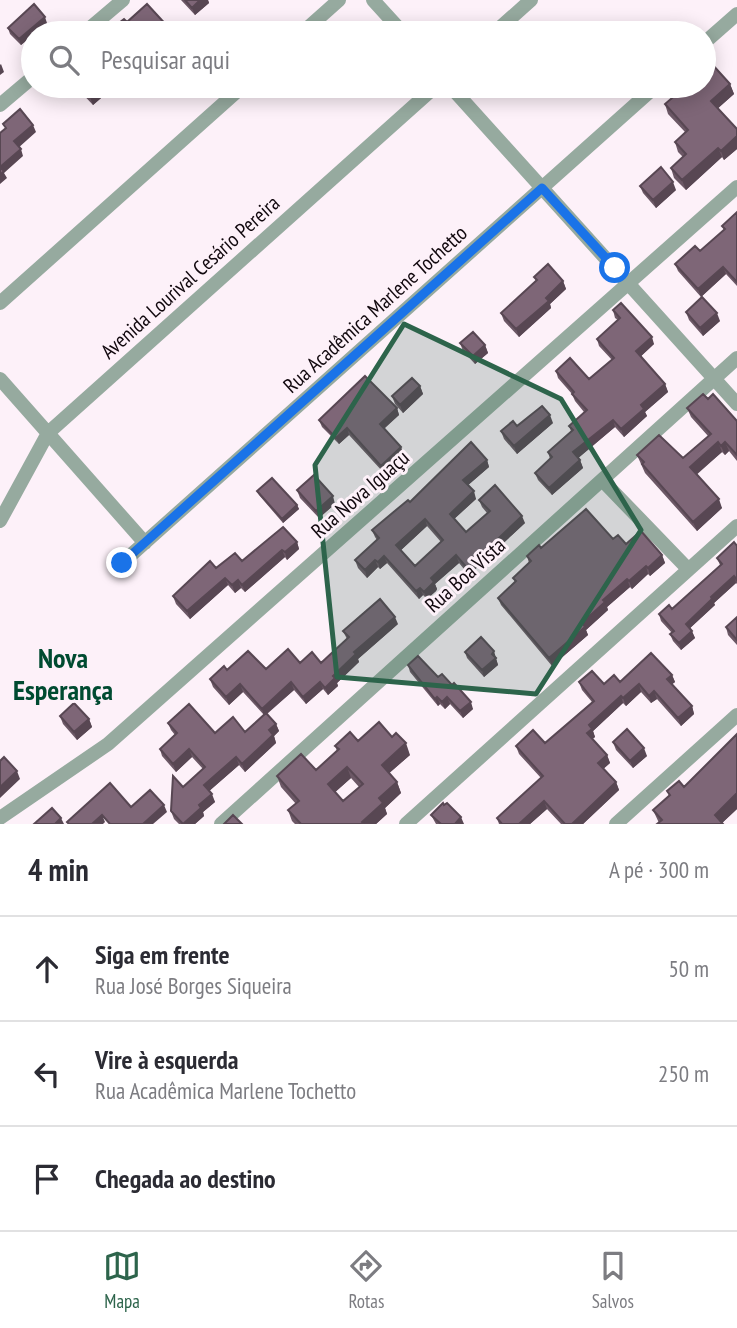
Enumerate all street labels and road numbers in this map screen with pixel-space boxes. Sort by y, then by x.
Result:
street label: Avenida Lourival Cesário Pereira [95,189,285,365]
street label: Rua Acadêmica Marlene Tochetto [277,219,473,399]
street label: Rua Nova Iguaçu [305,444,415,544]
street label: Rua Boa Vista [419,532,511,618]

